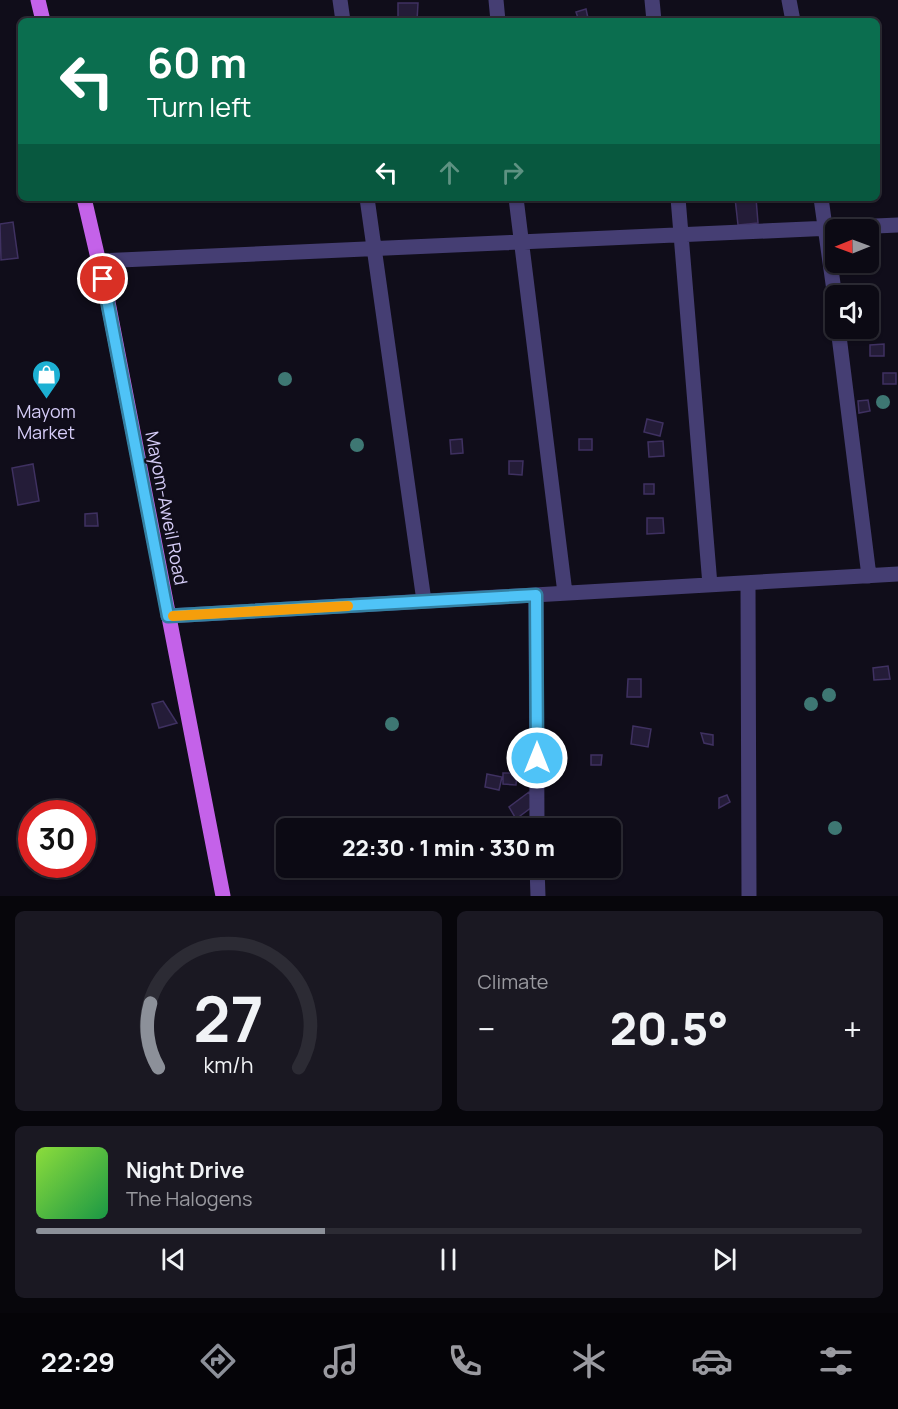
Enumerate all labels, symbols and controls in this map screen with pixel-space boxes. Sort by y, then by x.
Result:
text: 60 m [147,33,247,91]
icon: left [48,42,126,120]
text: Turn left [147,88,251,125]
icon: left [370,156,403,189]
icon: ahead [433,156,466,189]
icon: right [496,156,529,189]
north arrow [825,219,879,273]
map controls [825,219,879,339]
pin [77,253,128,304]
icon: arrive [86,262,119,295]
button: sound [825,285,879,339]
shop icon: Mayom Market [30,358,62,400]
place label: Mayom Market [16,399,76,444]
street label: Mayom-Aweil Road [140,429,194,587]
position arrow [505,726,569,790]
speed limit sign: 30 [18,800,96,878]
text: 22:30 · 1 min · 330 m [342,833,555,863]
text: Climate [478,968,549,995]
text: 27 [193,975,263,1061]
text: 20.5° [610,997,728,1059]
text: − [478,1006,495,1051]
text: + [843,1006,862,1051]
text: km/h [203,1050,253,1079]
text: Night Drive [126,1155,245,1185]
text: The Halogens [126,1185,252,1212]
icon: previous [157,1243,190,1276]
icon: pause [432,1243,465,1276]
icon: next [708,1243,741,1276]
icon: directions [197,1340,239,1382]
icon: music [320,1340,362,1382]
icon: phone [444,1340,486,1382]
icon: climate [568,1340,610,1382]
icon: car [691,1340,733,1382]
icon: filters [815,1340,857,1382]
text: 22:29 [41,1343,115,1380]

